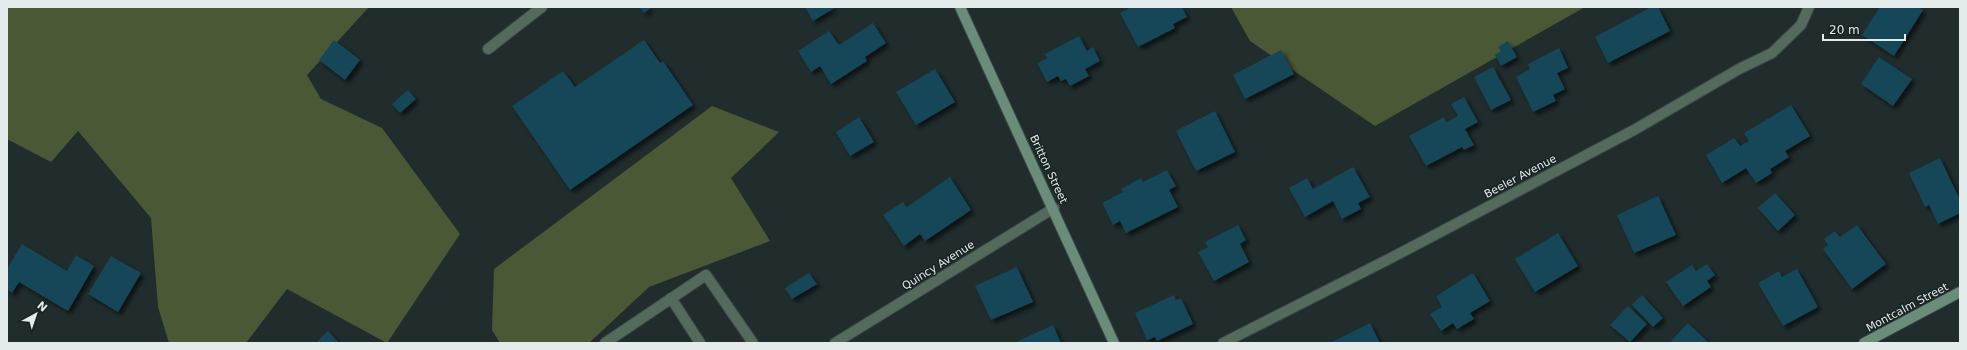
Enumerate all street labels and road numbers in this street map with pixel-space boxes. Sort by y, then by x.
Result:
street label: Britton Street [1027,133,1070,206]
street label: Beeler Avenue [1482,152,1559,201]
street label: Quincy Avenue [900,238,977,293]
street label: Montcalm Street [1864,280,1951,335]

